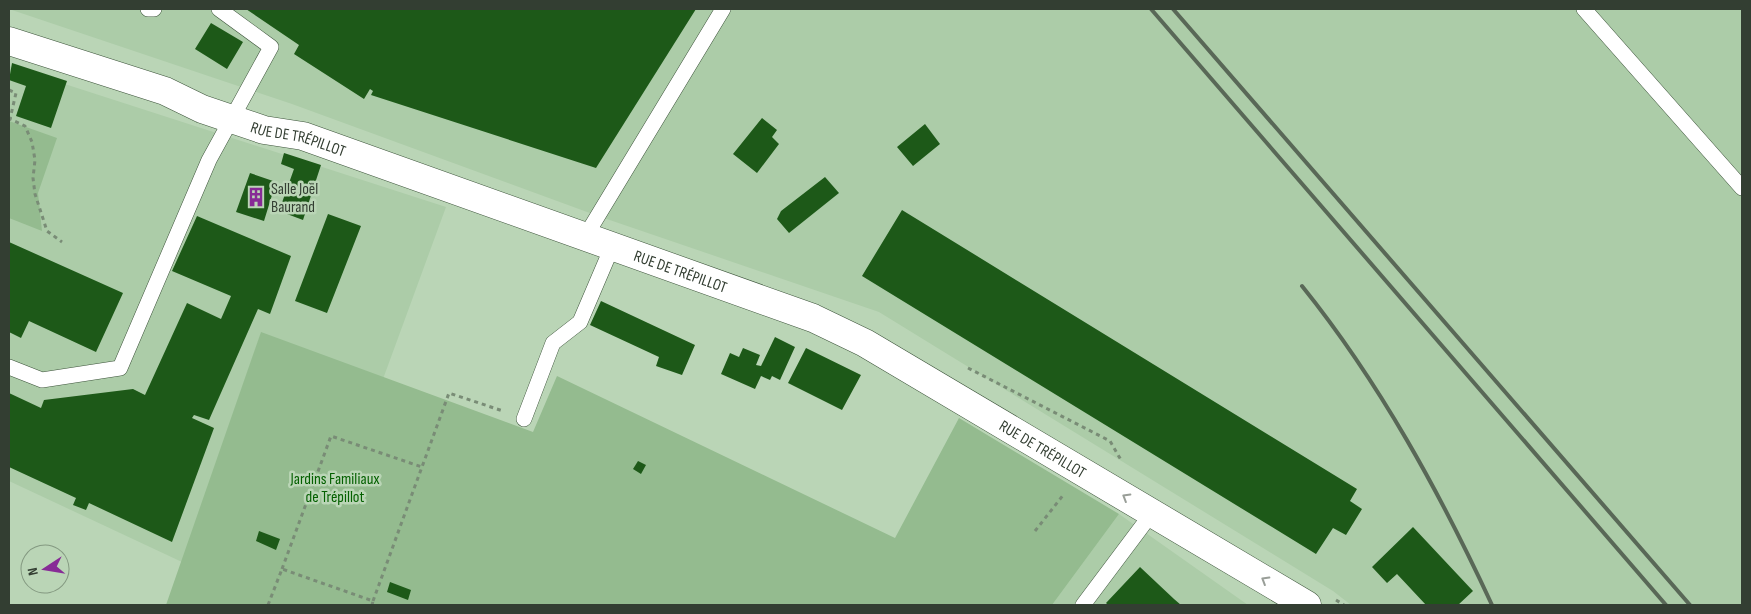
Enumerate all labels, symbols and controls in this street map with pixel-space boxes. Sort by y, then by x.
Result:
street label: RUE DE TRÉPILLOT [248,118,348,162]
place label: Salle Joël Baurand [271,180,318,217]
building icon: Salle Joël Baurand [245,186,267,208]
street label: RUE DE TRÉPILLOT [631,247,730,298]
street label: RUE DE TRÉPILLOT [995,417,1089,483]
park label: Jardins Familiaux de Trépillot [290,470,379,507]
one-way arrow [1122,494,1131,504]
north arrow [20,544,70,594]
text: N [24,566,42,577]
one-way arrow [1262,577,1271,587]

